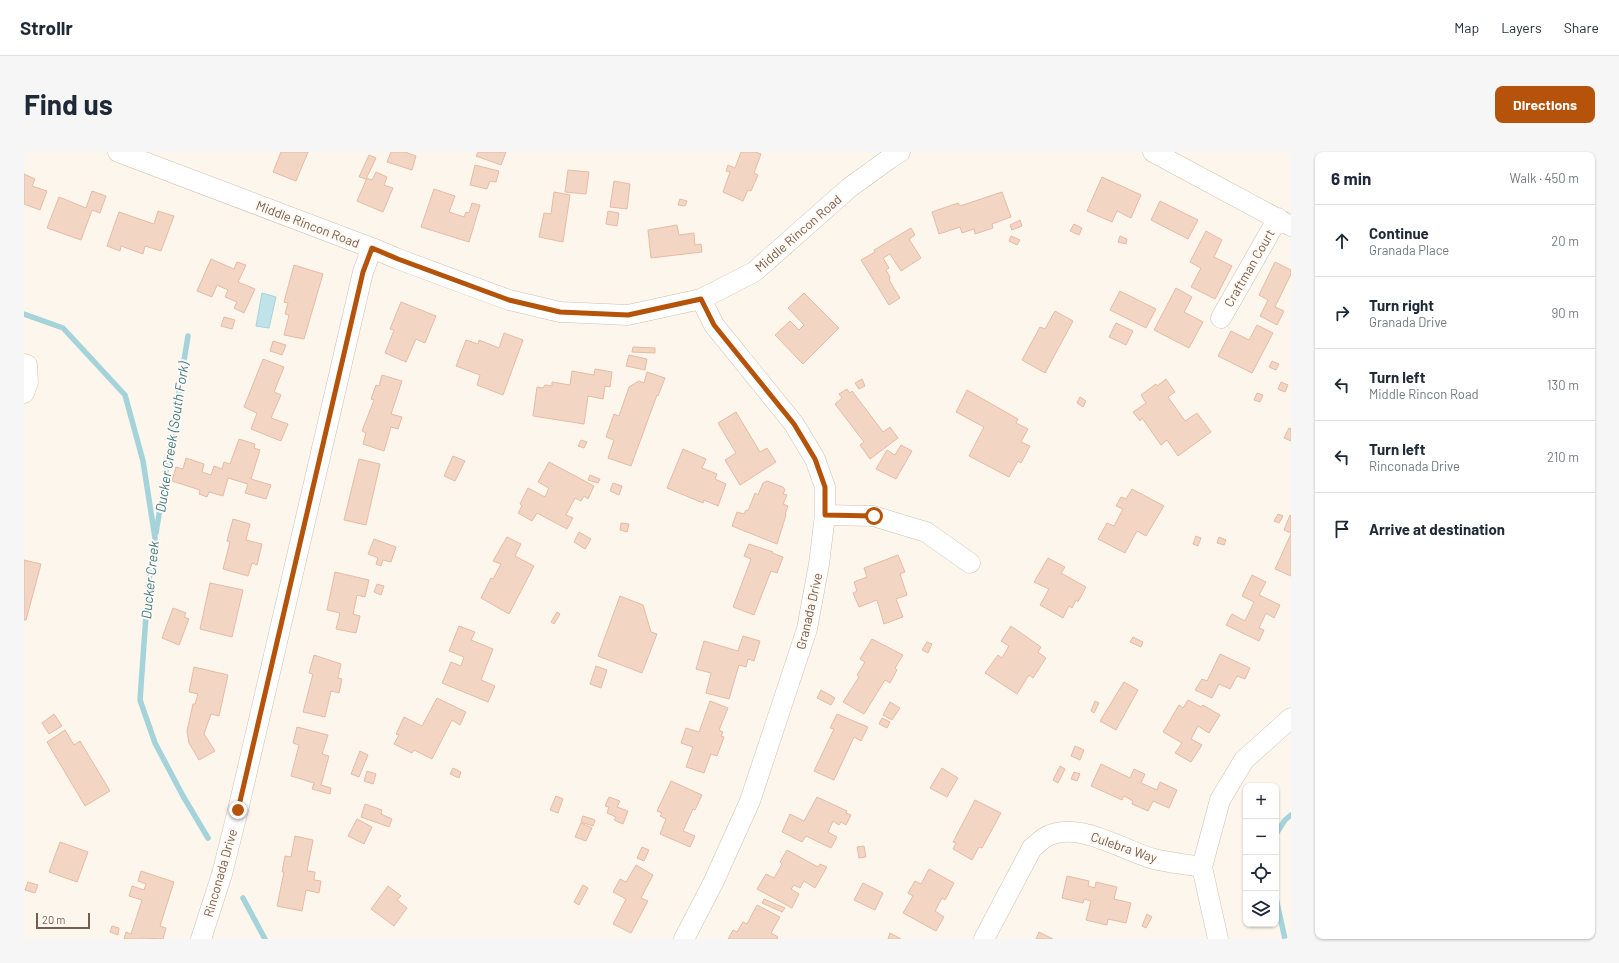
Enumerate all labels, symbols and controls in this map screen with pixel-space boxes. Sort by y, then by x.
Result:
text: Strollr [20,16,73,39]
text: Map [1454,19,1479,36]
text: Layers [1501,19,1542,36]
text: Share [1564,19,1599,36]
button: Directions [1495,86,1595,123]
text: Find us [24,87,113,121]
text: 6 min [1331,168,1371,188]
text: Walk · 450 m [1510,170,1579,186]
street label: Middle Rincon Road [751,191,845,275]
street label: Middle Rincon Road [254,197,362,251]
text: Continue [1369,224,1429,242]
street label: Craftman Court [1220,226,1278,310]
icon: ahead [1331,230,1353,252]
text: 20 m [1551,233,1579,249]
text: Granada Place [1369,242,1449,258]
text: Turn right [1369,296,1434,314]
icon: right [1331,302,1353,324]
text: 90 m [1552,305,1579,321]
text: Granada Drive [1369,314,1447,330]
water label: Ducker Creek (South Fork) [151,360,192,513]
text: Turn left [1369,368,1425,386]
icon: left [1331,374,1353,396]
text: 130 m [1547,377,1579,393]
text: Middle Rincon Road [1369,386,1479,402]
text: Turn left [1369,440,1425,458]
icon: left [1331,446,1353,468]
text: 210 m [1547,449,1579,465]
text: Rinconada Drive [1369,458,1460,474]
route start [865,507,883,525]
icon: arrive [1331,518,1353,540]
text: Arrive at destination [1369,520,1505,538]
water label: Ducker Creek [137,540,162,620]
street label: Granada Drive [792,571,826,651]
map controls [1243,783,1279,927]
button: + [1243,783,1279,819]
route end [229,801,247,819]
button: − [1243,819,1279,855]
street label: Rinconada Drive [200,827,240,919]
street label: Culebra Way [1089,828,1159,866]
button: locate [1243,855,1279,891]
button: layers [1243,891,1279,927]
scale bar [36,911,90,930]
text: 20 m [42,913,65,926]

